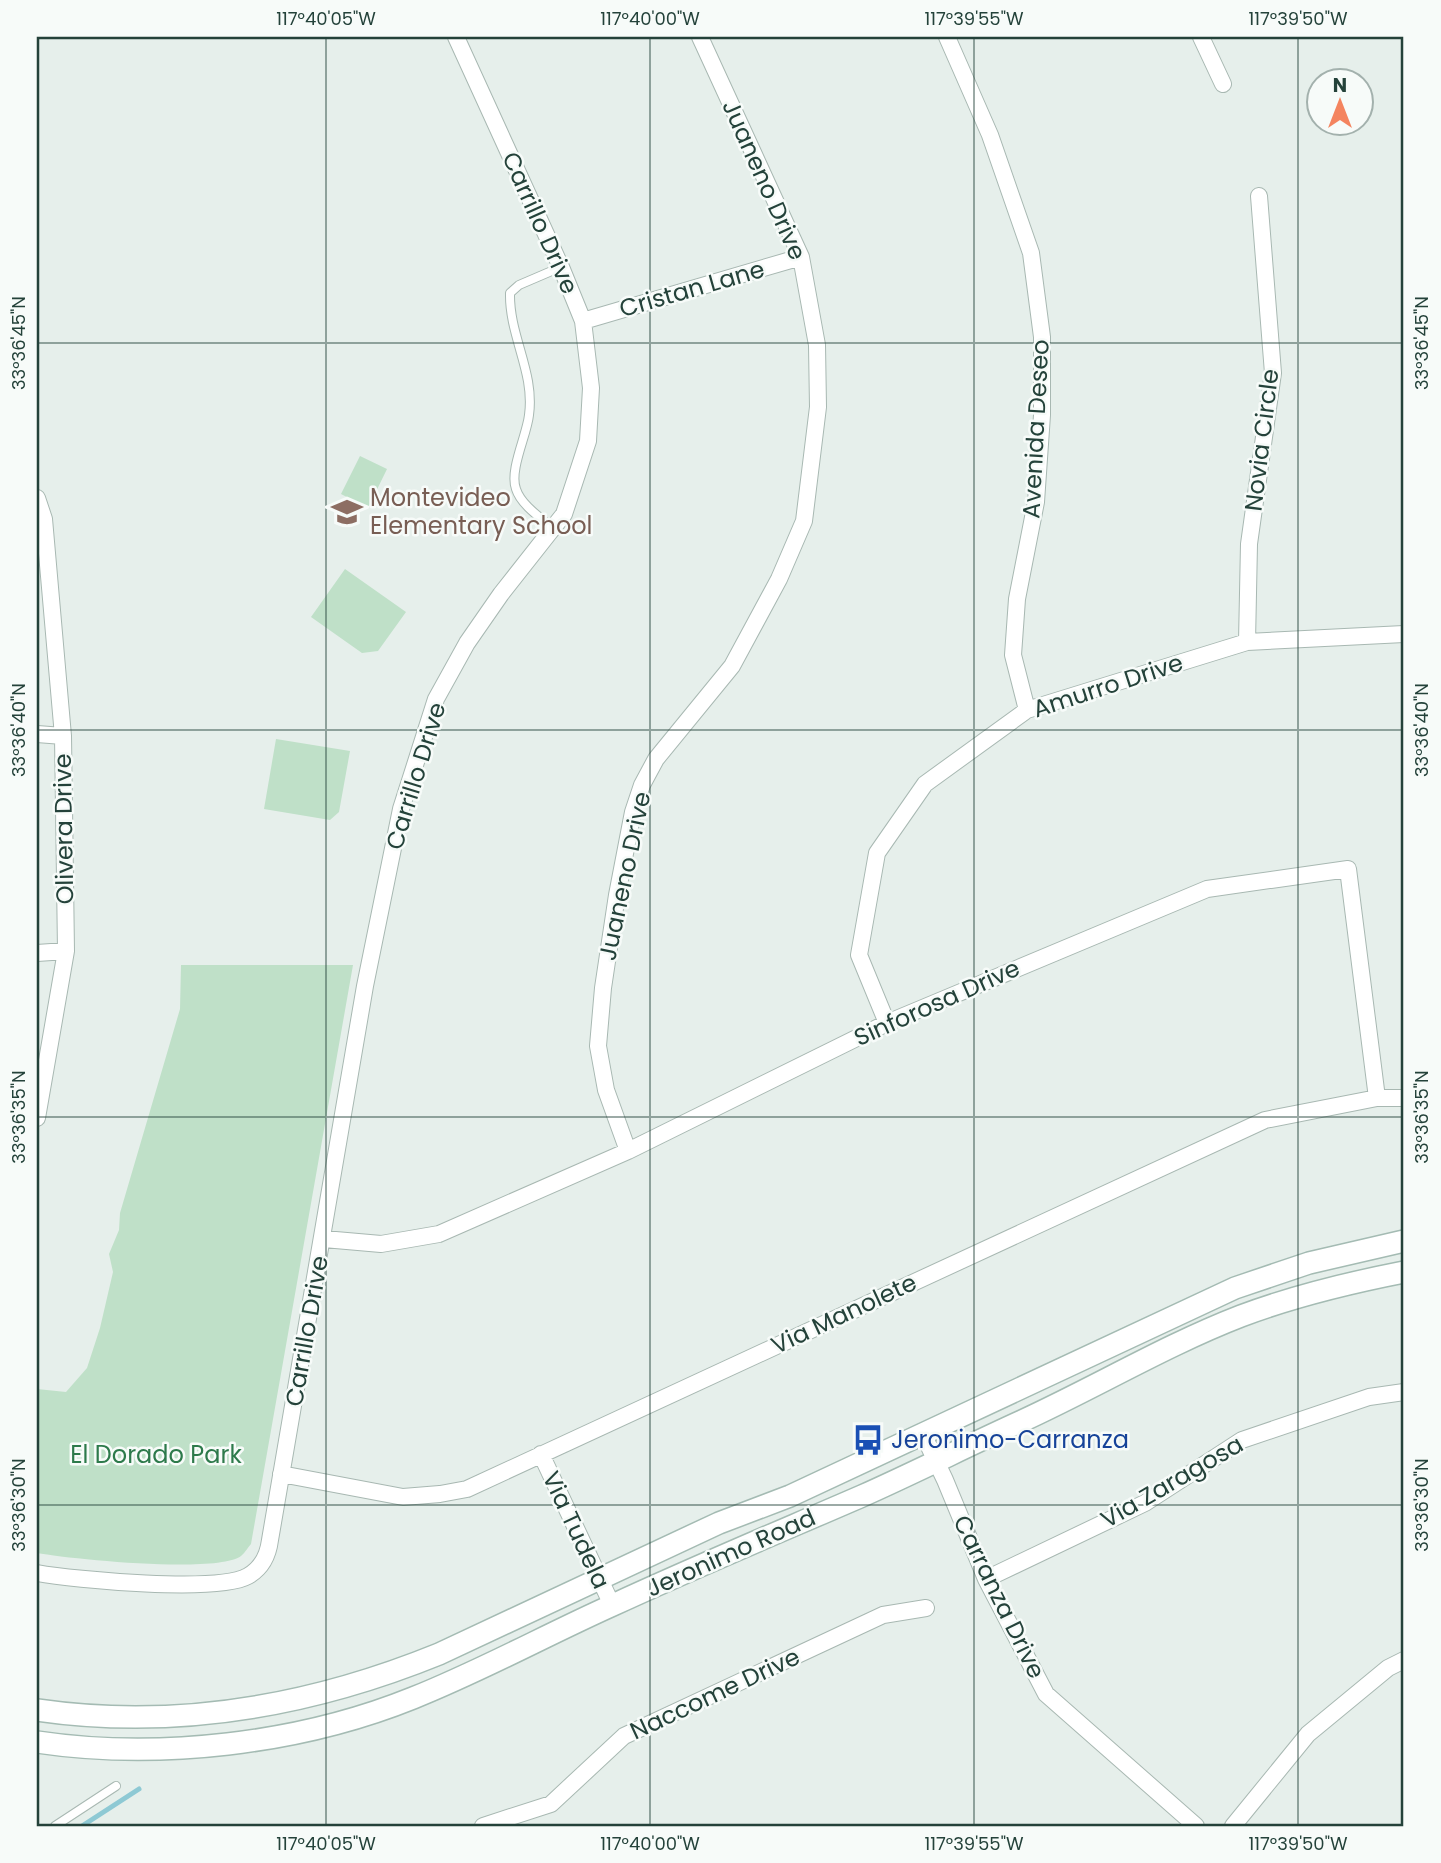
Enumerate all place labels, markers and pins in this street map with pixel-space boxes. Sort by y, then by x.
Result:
place label: Montevideo Elementary School [370,481,593,542]
school or university icon: Montevideo Elementary School [330,495,364,529]
bus stop icon: Jeronimo-Carranza [851,1423,885,1457]
place label: Jeronimo-Carranza [891,1423,1129,1456]

